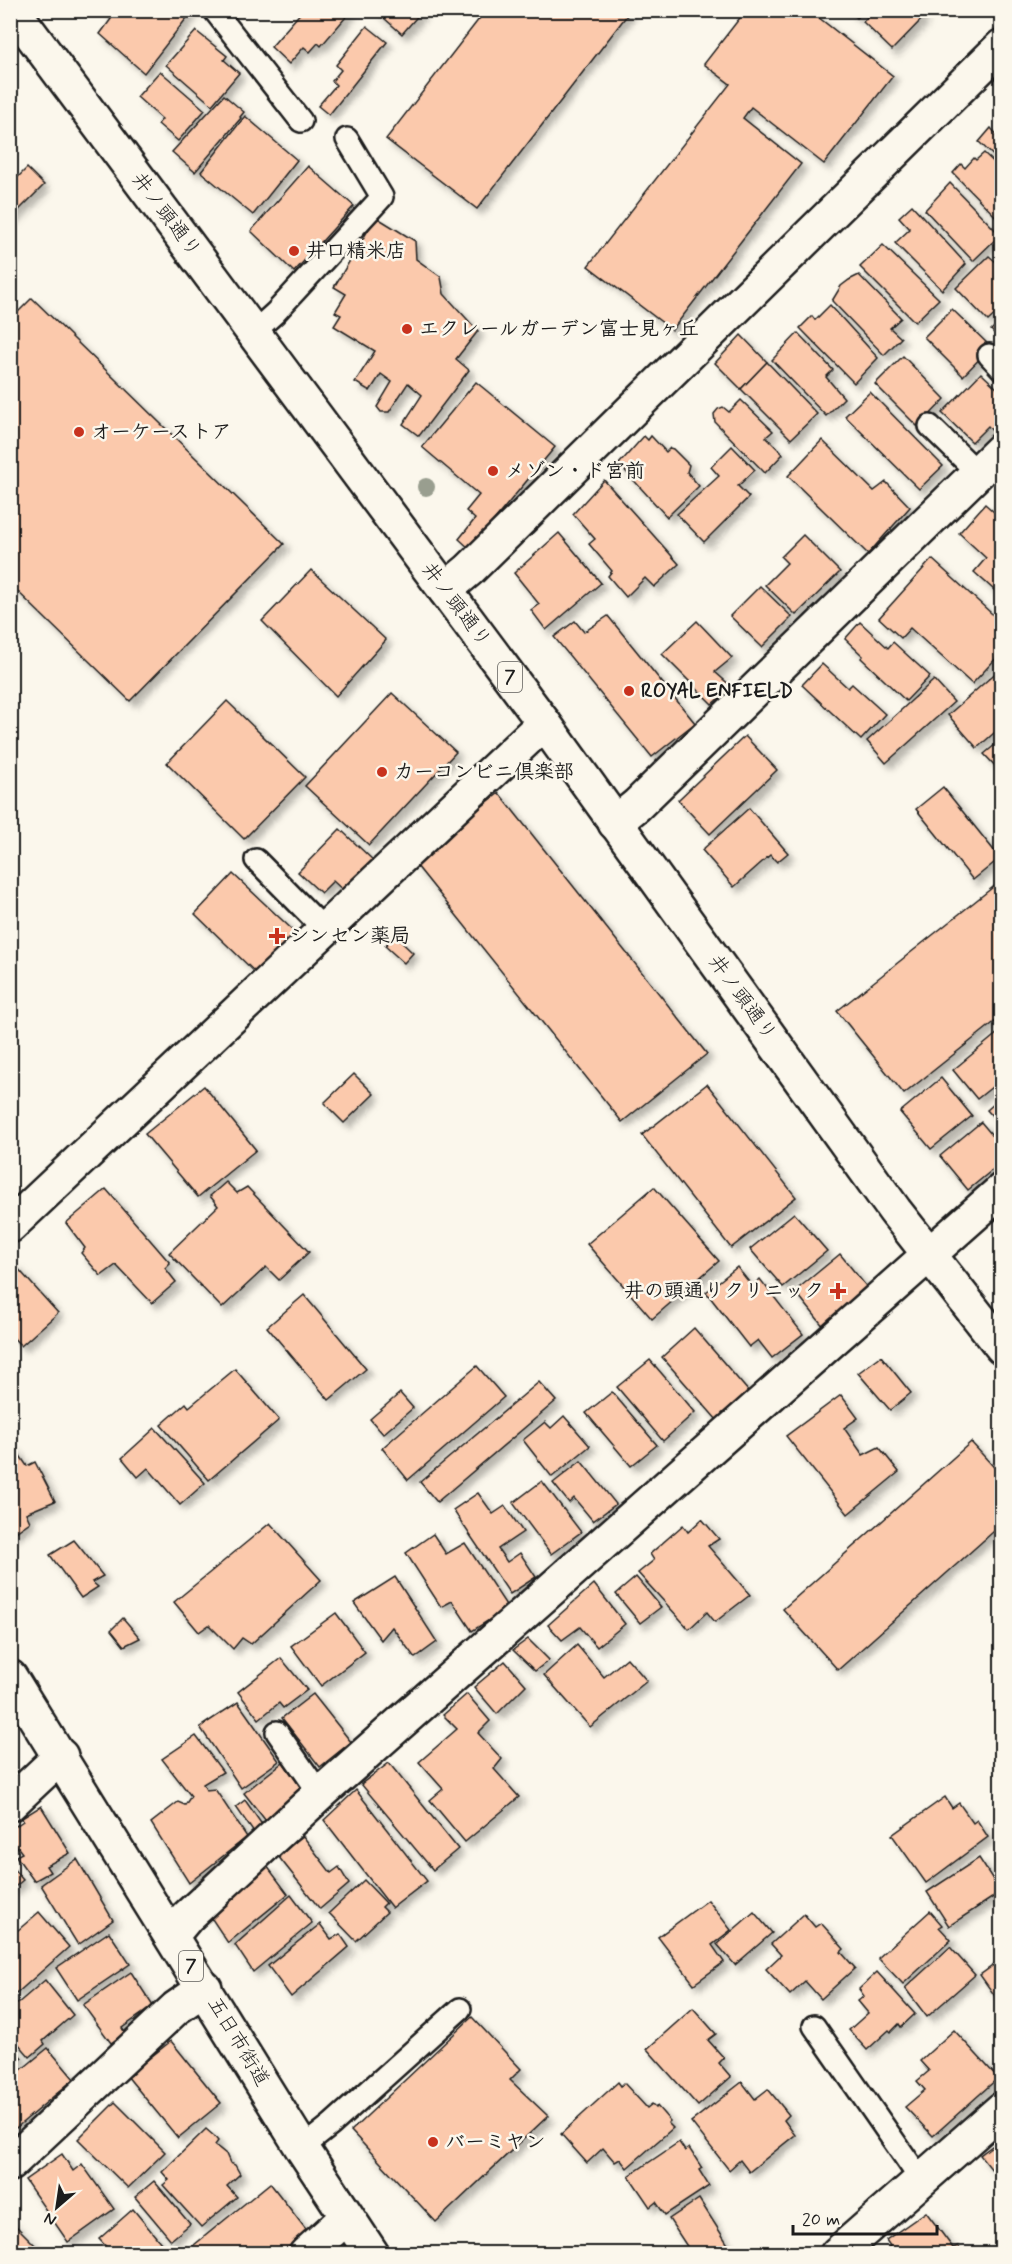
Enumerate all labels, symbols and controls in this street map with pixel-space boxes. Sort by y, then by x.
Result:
street label: 井ノ頭通り [125,167,207,263]
place label: 井口精米店 [306,238,406,265]
marker: 井口精米店 [287,244,301,258]
place label: エクレールガーデン富士見ヶ丘 [419,316,699,343]
marker: エクレールガーデン富士見ヶ丘 [400,322,414,336]
place label: オーケーストア [91,419,231,446]
marker: オーケーストア [72,425,86,439]
place label: メゾン・ド宮前 [505,458,645,485]
marker: メゾン・ド宮前 [486,464,500,478]
street label: 井ノ頭通り [415,557,497,653]
road number: 7 [498,662,522,692]
place label: ROYAL ENFIELD [641,678,793,705]
marker: ROYAL ENFIELD [622,684,636,698]
place label: カーコンビニ倶楽部 [394,759,574,786]
marker: カーコンビニ倶楽部 [375,765,389,779]
place label: シンセン薬局 [289,923,410,950]
marker: シンセン薬局 [270,929,284,943]
street label: 井ノ頭通り [702,950,782,1046]
place label: 井の頭通りクリニック [624,1278,824,1305]
marker: 井の頭通りクリニック [829,1282,847,1300]
road number: 7 [179,1951,203,1981]
street label: 五日市街道 [201,1992,275,2092]
place label: バーミヤン [445,2129,545,2156]
marker: バーミヤン [426,2135,440,2149]
north arrow [27,2177,87,2237]
scale bar [793,2198,937,2236]
text: N [41,2207,60,2231]
text: 20 m [802,2208,840,2232]

